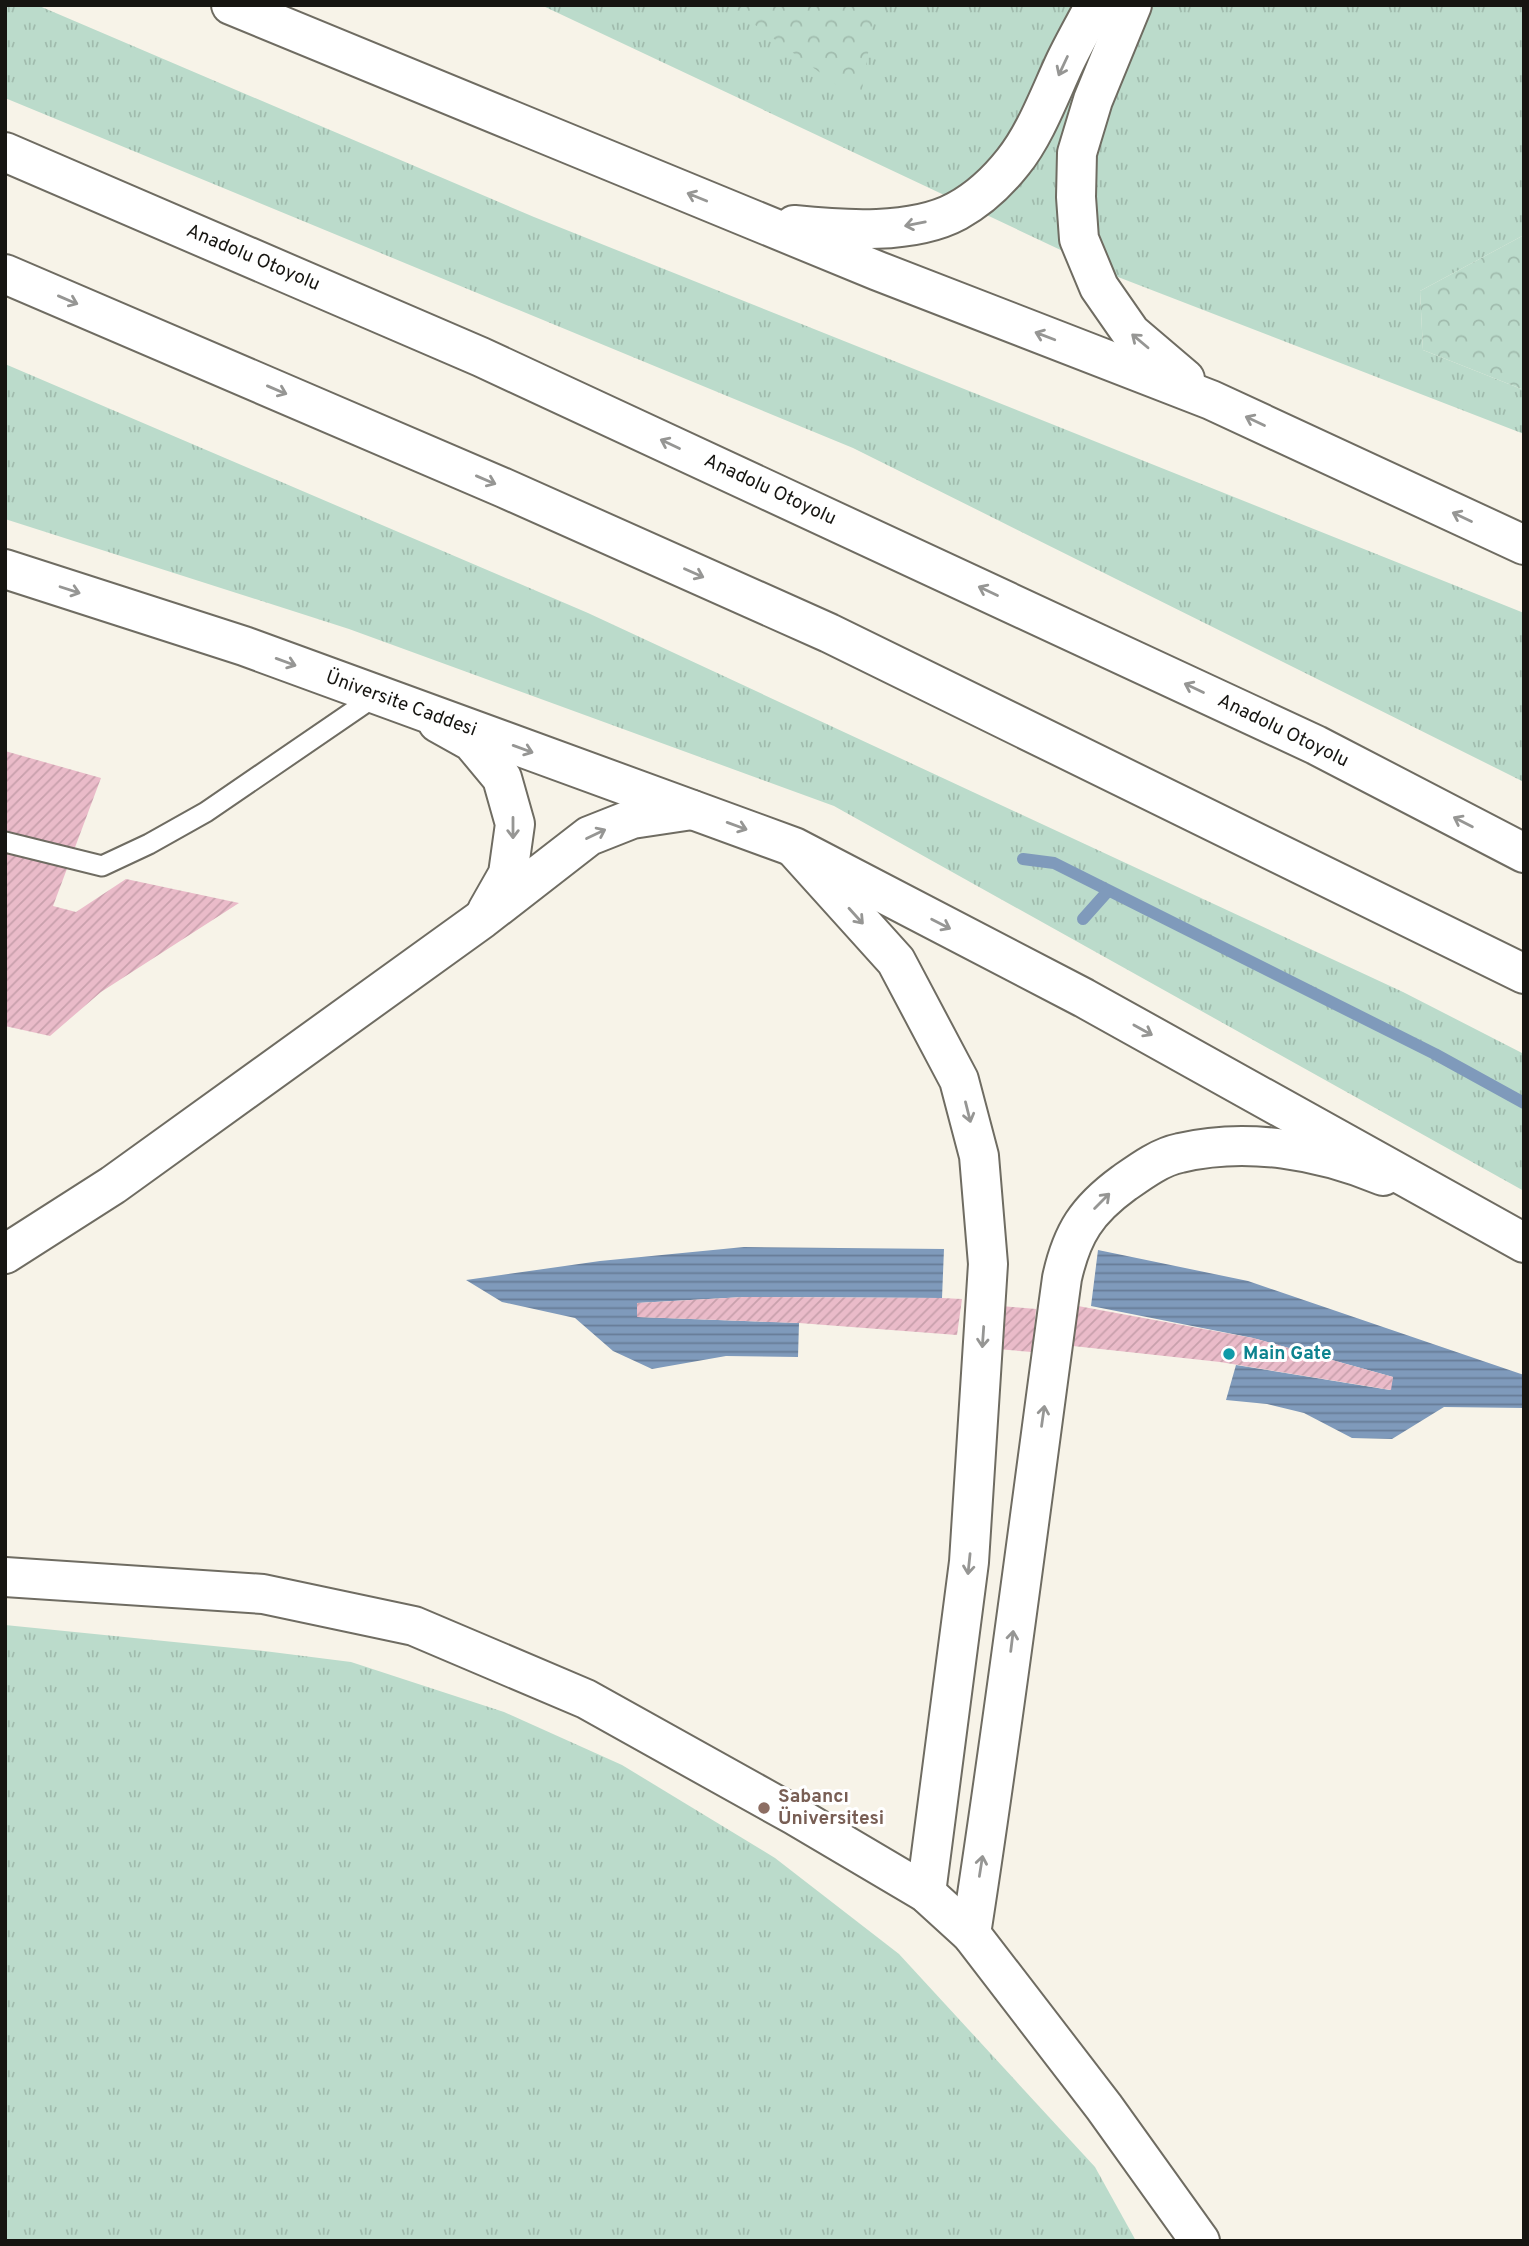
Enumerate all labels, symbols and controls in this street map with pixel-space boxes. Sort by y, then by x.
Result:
one-way arrow [1056,55,1069,76]
one-way arrow [686,190,708,203]
one-way arrow [904,217,927,231]
street label: Anadolu Otoyolu [182,219,324,297]
one-way arrow [57,294,78,307]
one-way arrow [1034,328,1056,341]
one-way arrow [1131,333,1149,349]
one-way arrow [266,384,288,397]
one-way arrow [1245,414,1266,427]
one-way arrow [660,437,681,450]
street label: Anadolu Otoyolu [700,449,840,531]
one-way arrow [475,474,496,487]
one-way arrow [1452,509,1473,523]
one-way arrow [683,567,704,580]
one-way arrow [978,584,999,598]
one-way arrow [59,585,81,598]
one-way arrow [275,656,297,669]
street label: Üniversite Caddesi [322,665,480,742]
one-way arrow [1184,681,1205,694]
street label: Anadolu Otoyolu [1213,689,1353,773]
one-way arrow [511,743,533,756]
one-way arrow [1453,815,1474,828]
one-way arrow [506,816,520,839]
one-way arrow [725,821,747,834]
one-way arrow [585,827,606,841]
one-way arrow [848,907,864,925]
one-way arrow [931,917,951,931]
one-way arrow [1132,1023,1152,1037]
one-way arrow [962,1100,975,1122]
one-way arrow [1093,1193,1110,1210]
one-way arrow [976,1325,989,1348]
place label: Main Gate [1243,1342,1332,1366]
marker: Main Gate [1221,1346,1237,1362]
one-way arrow [1037,1405,1050,1427]
one-way arrow [962,1552,975,1575]
one-way arrow [1006,1630,1019,1653]
place label: Sabancı Üniversitesi [778,1785,884,1831]
marker: Sabancı Üniversitesi [756,1800,772,1816]
one-way arrow [975,1855,988,1878]

